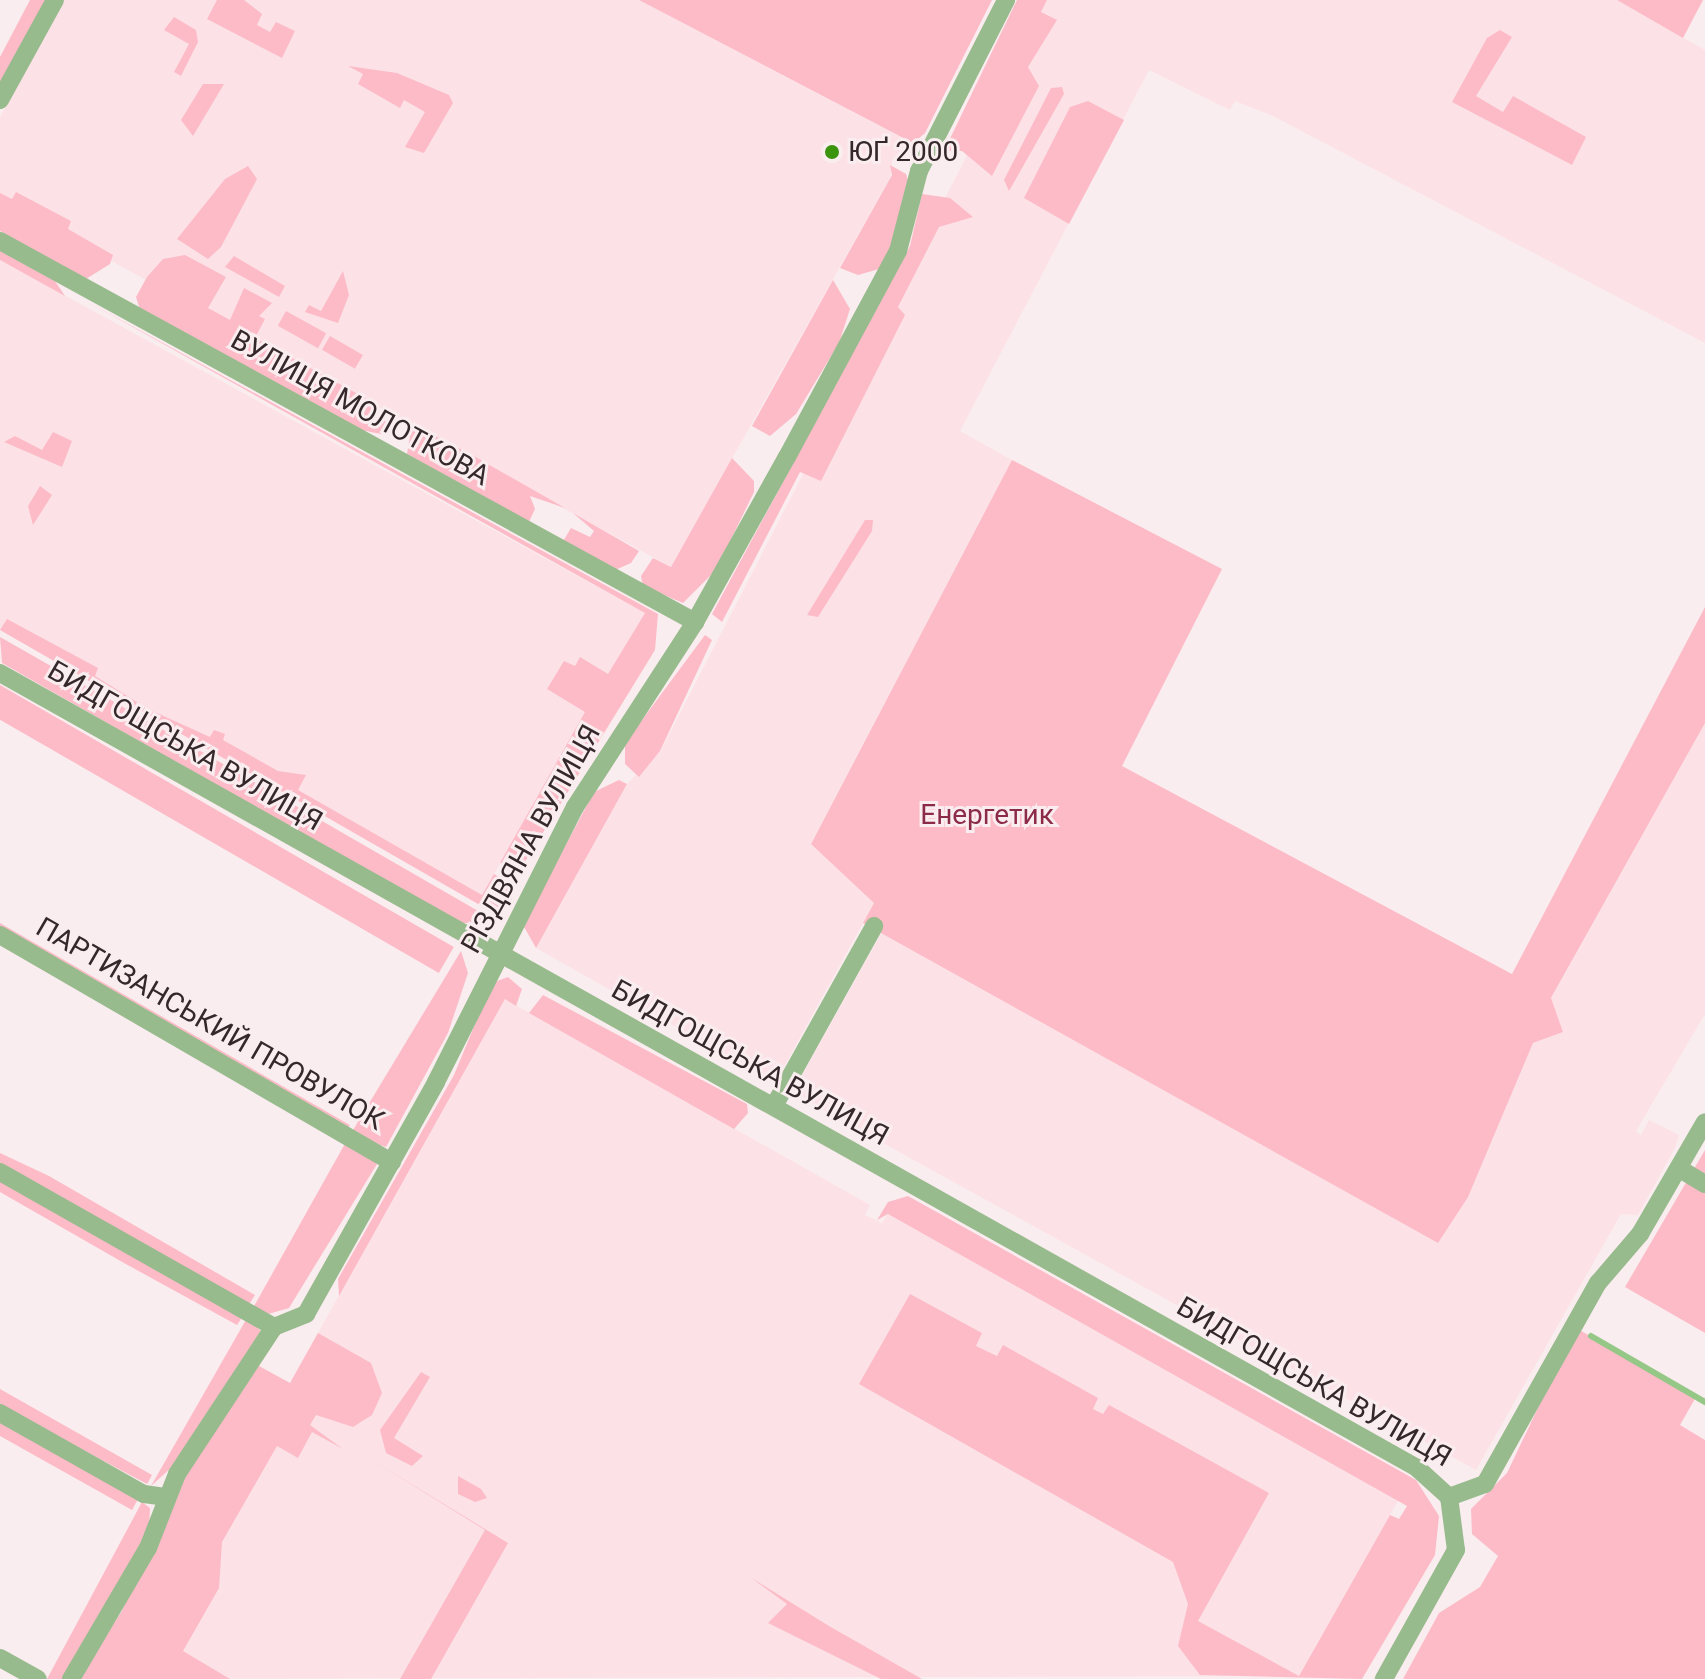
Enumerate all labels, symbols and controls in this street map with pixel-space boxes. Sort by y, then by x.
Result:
place label: ЮҐ 2000 [848,135,958,169]
marker: ЮҐ 2000 [823,143,841,161]
street label: ВУЛИЦЯ МОЛОТКОВА [225,323,495,493]
street label: БИДГОЩСЬКА ВУЛИЦЯ [42,654,328,838]
street label: РІЗДВЯНА ВУЛИЦЯ [454,719,608,959]
park label: Енергетик [920,798,1054,832]
street label: ПАРТИЗАНСЬКИЙ ПРОВУЛОК [30,910,390,1138]
street label: БИДГОЩСЬКА ВУЛИЦЯ [606,973,894,1153]
street label: БИДГОЩСЬКА ВУЛИЦЯ [1171,1290,1457,1474]

